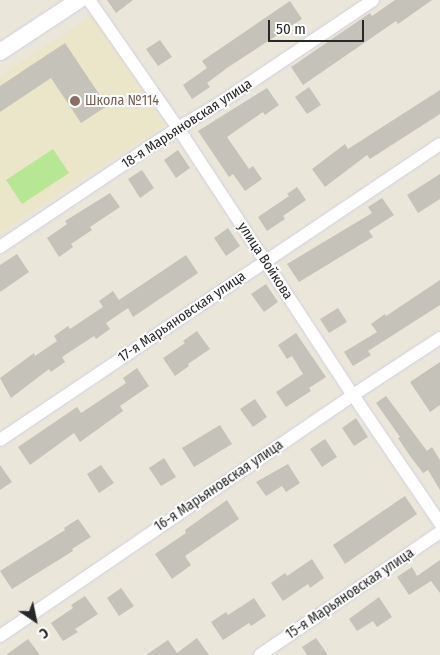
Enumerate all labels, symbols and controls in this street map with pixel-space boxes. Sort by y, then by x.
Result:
scale bar [270,10,366,42]
text: 50 m [276,20,306,38]
street label: 18-я Марьяновская улица [119,76,255,172]
place label: Школа №114 [85,93,159,109]
marker: Школа №114 [69,95,81,107]
street label: улица Войкова [234,219,296,303]
street label: 17-я Марьяновская улица [115,268,249,366]
street label: 16-я Марьяновская улица [151,437,287,535]
street label: 15-я Марьяновская улица [283,545,417,643]
north arrow [10,595,60,645]
text: С [36,624,51,642]

